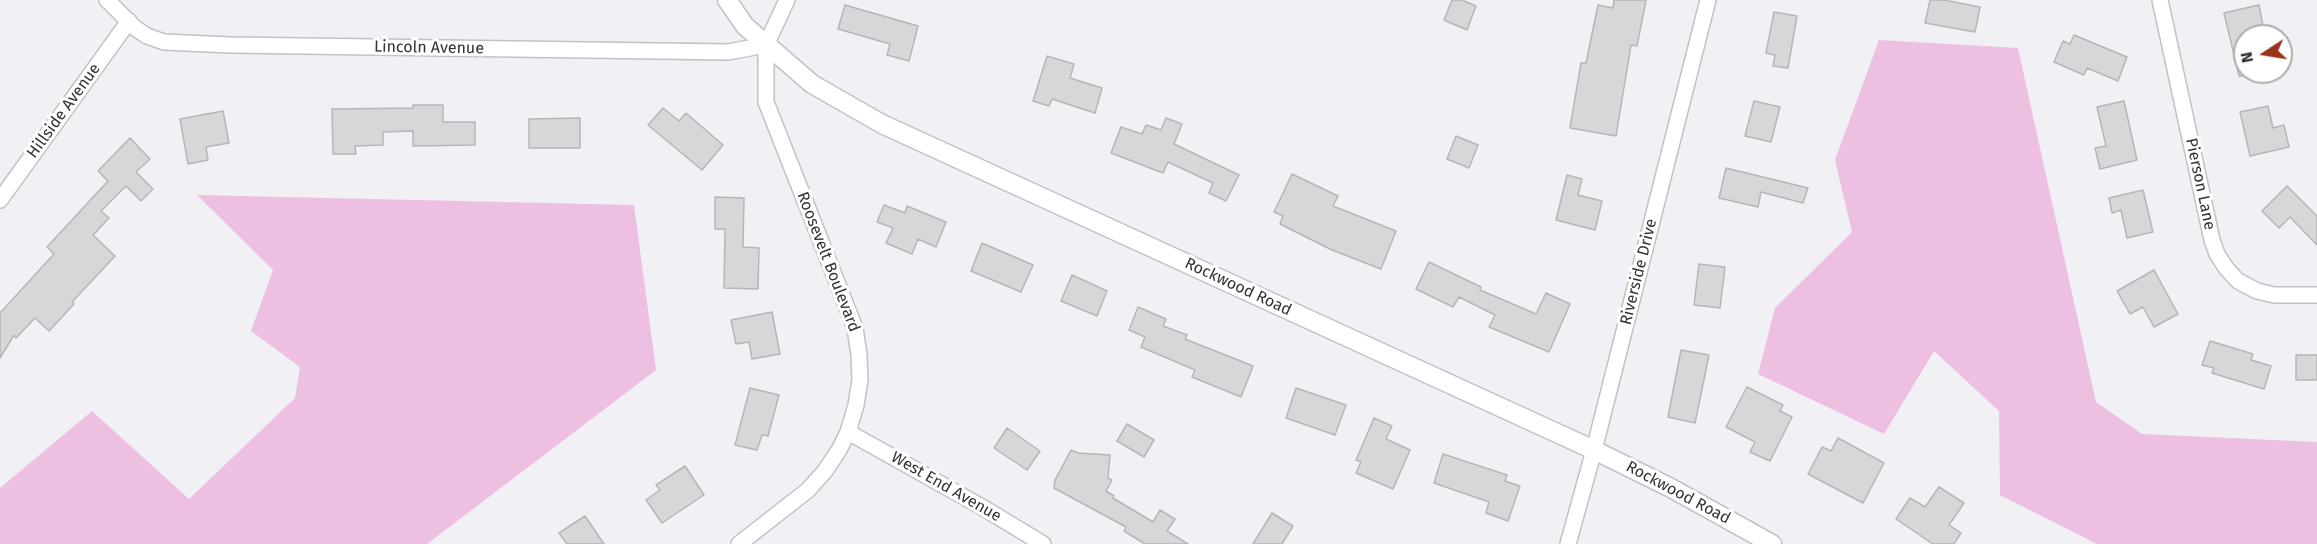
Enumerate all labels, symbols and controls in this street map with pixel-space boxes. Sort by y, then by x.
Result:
north arrow [2233,24,2293,84]
street label: Lincoln Avenue [374,37,484,59]
text: N [2236,50,2257,65]
street label: Hillside Avenue [23,60,105,162]
street label: Pierson Lane [2181,136,2219,232]
street label: Roosevelt Boulevard [792,189,864,335]
street label: Riverside Drive [1617,217,1661,327]
street label: Rockwood Road [1182,254,1294,320]
street label: West End Avenue [888,448,1004,526]
street label: Rockwood Road [1623,457,1733,529]

